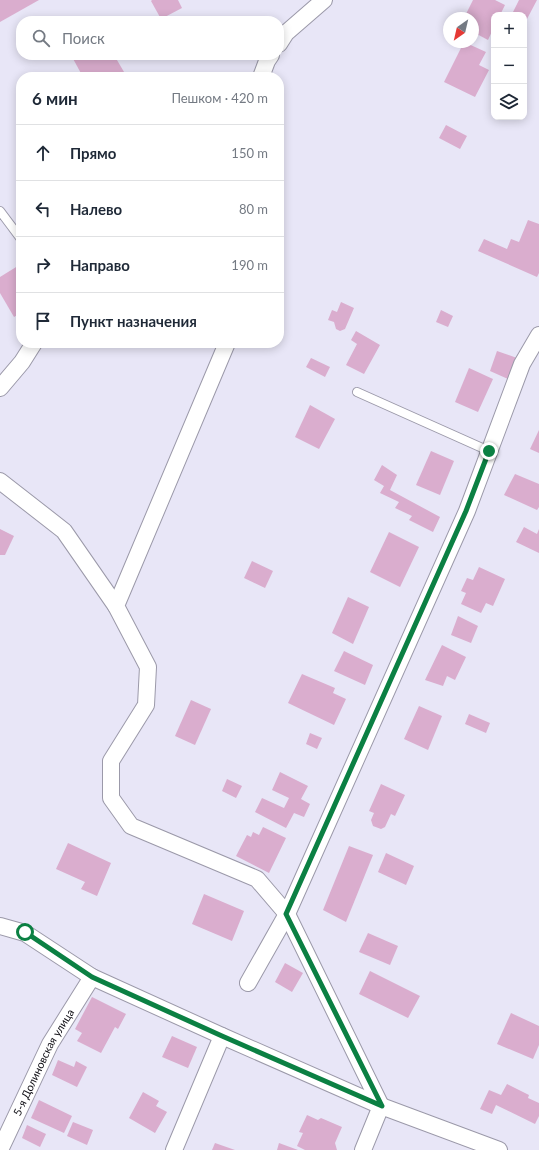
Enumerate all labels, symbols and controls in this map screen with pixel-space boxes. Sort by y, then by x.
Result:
north arrow [443,12,479,48]
map controls [491,12,527,120]
button: + [491,12,527,48]
search box [16,16,284,60]
icon: search [30,27,52,49]
text: Поиск [62,29,105,47]
button: − [491,48,527,84]
button: layers [491,84,527,120]
text: 6 мин [32,88,78,109]
text: Пешком · 420 m [171,90,268,106]
icon: ahead [32,142,54,164]
text: Прямо [70,144,116,162]
text: 150 m [231,145,268,161]
icon: left [32,198,54,220]
text: Налево [70,200,122,218]
text: 80 m [239,201,268,217]
icon: right [32,254,54,276]
text: Направо [70,256,130,274]
text: 190 m [231,257,268,273]
icon: arrive [32,310,54,332]
text: Пункт назначения [70,312,197,330]
route end [480,442,498,460]
route start [16,923,34,941]
street label: 5-я Долиновская улица [10,1006,76,1118]

